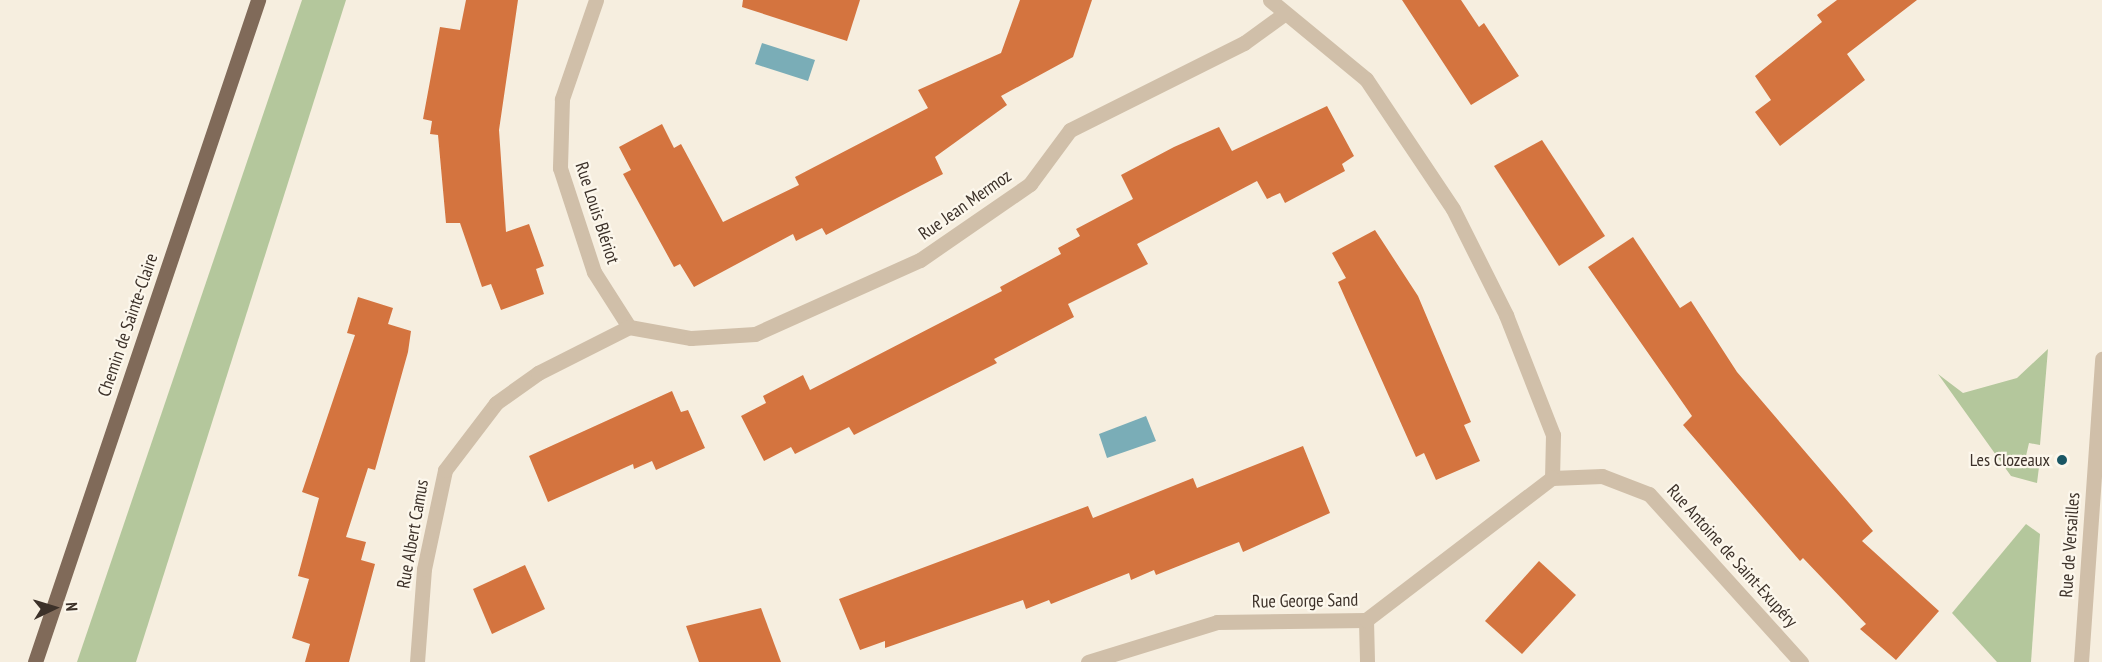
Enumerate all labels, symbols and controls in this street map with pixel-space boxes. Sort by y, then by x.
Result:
street label: Rue Louis Blériot [570,160,624,266]
street label: Rue Jean Mermoz [915,165,1015,245]
street label: Chemin de Sainte-Claire [93,251,163,399]
place label: Les Clozeaux [1970,449,2050,471]
marker: Les Clozeaux [2055,453,2069,467]
street label: Rue Albert Camus [393,478,433,590]
street label: Rue Antoine de Saint-Exupéry [1662,480,1802,632]
street label: Rue de Versailles [2056,492,2084,598]
north arrow [24,578,84,638]
street label: Rue George Sand [1252,589,1358,613]
text: N [62,602,82,612]

